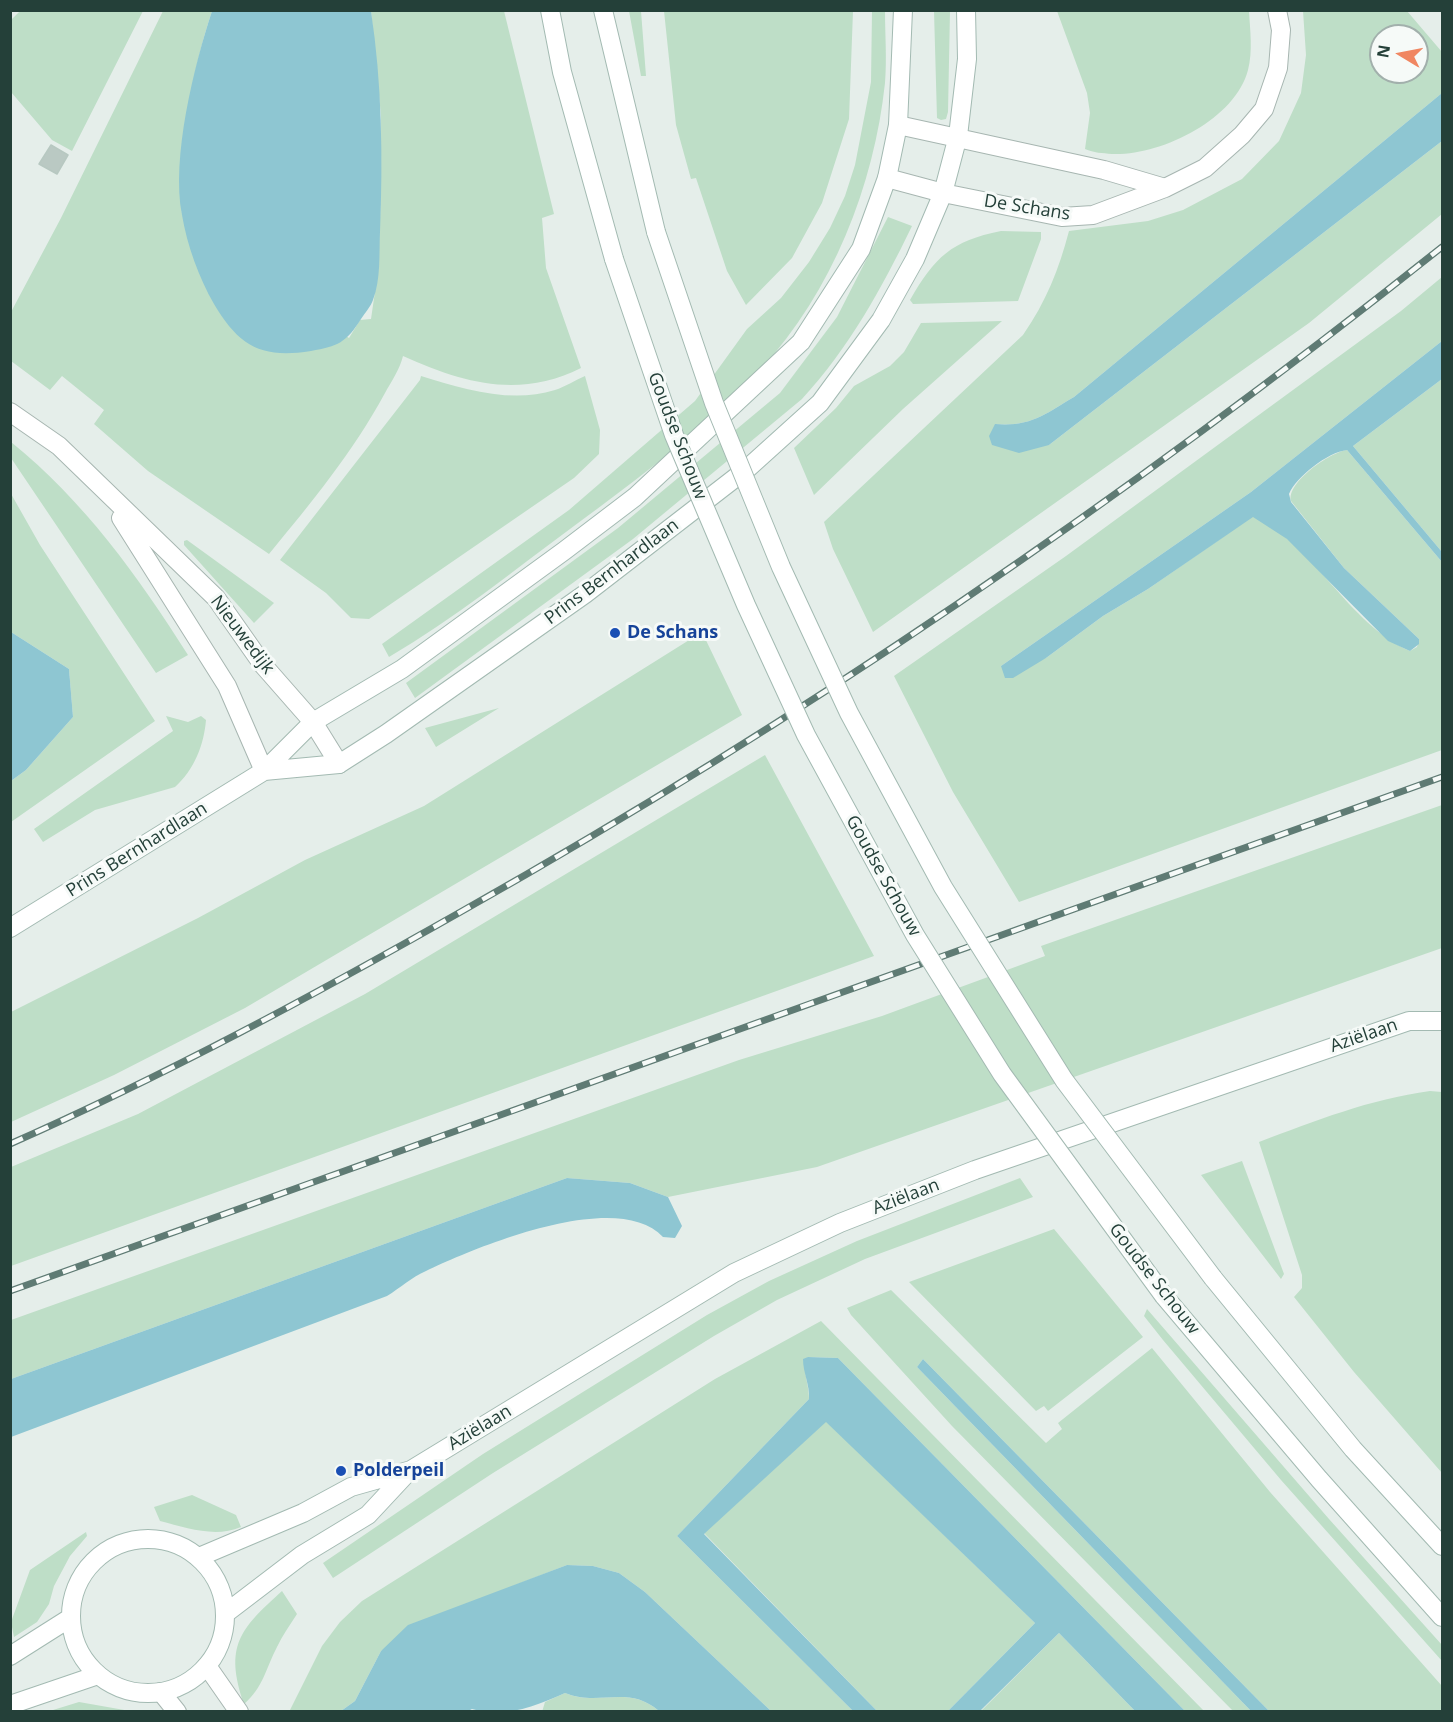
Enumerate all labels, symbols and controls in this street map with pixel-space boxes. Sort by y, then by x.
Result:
north arrow [1369,24,1429,84]
text: N [1371,43,1395,60]
street label: De Schans [982,191,1072,225]
street label: Goudse Schouw [643,369,711,503]
street label: Prins Bernhardlaan [541,515,683,629]
street label: Nieuwedijk [205,591,279,679]
place label: De Schans [627,622,718,644]
marker: De Schans [608,626,622,640]
street label: Prins Bernhardlaan [63,798,211,902]
street label: Goudse Schouw [841,812,925,940]
street label: Aziëlaan [1327,1014,1401,1058]
street label: Aziëlaan [869,1174,943,1220]
street label: Goudse Schouw [1104,1219,1204,1339]
street label: Aziëlaan [444,1401,516,1455]
place label: Polderpeil [353,1460,444,1482]
marker: Polderpeil [334,1464,348,1478]

